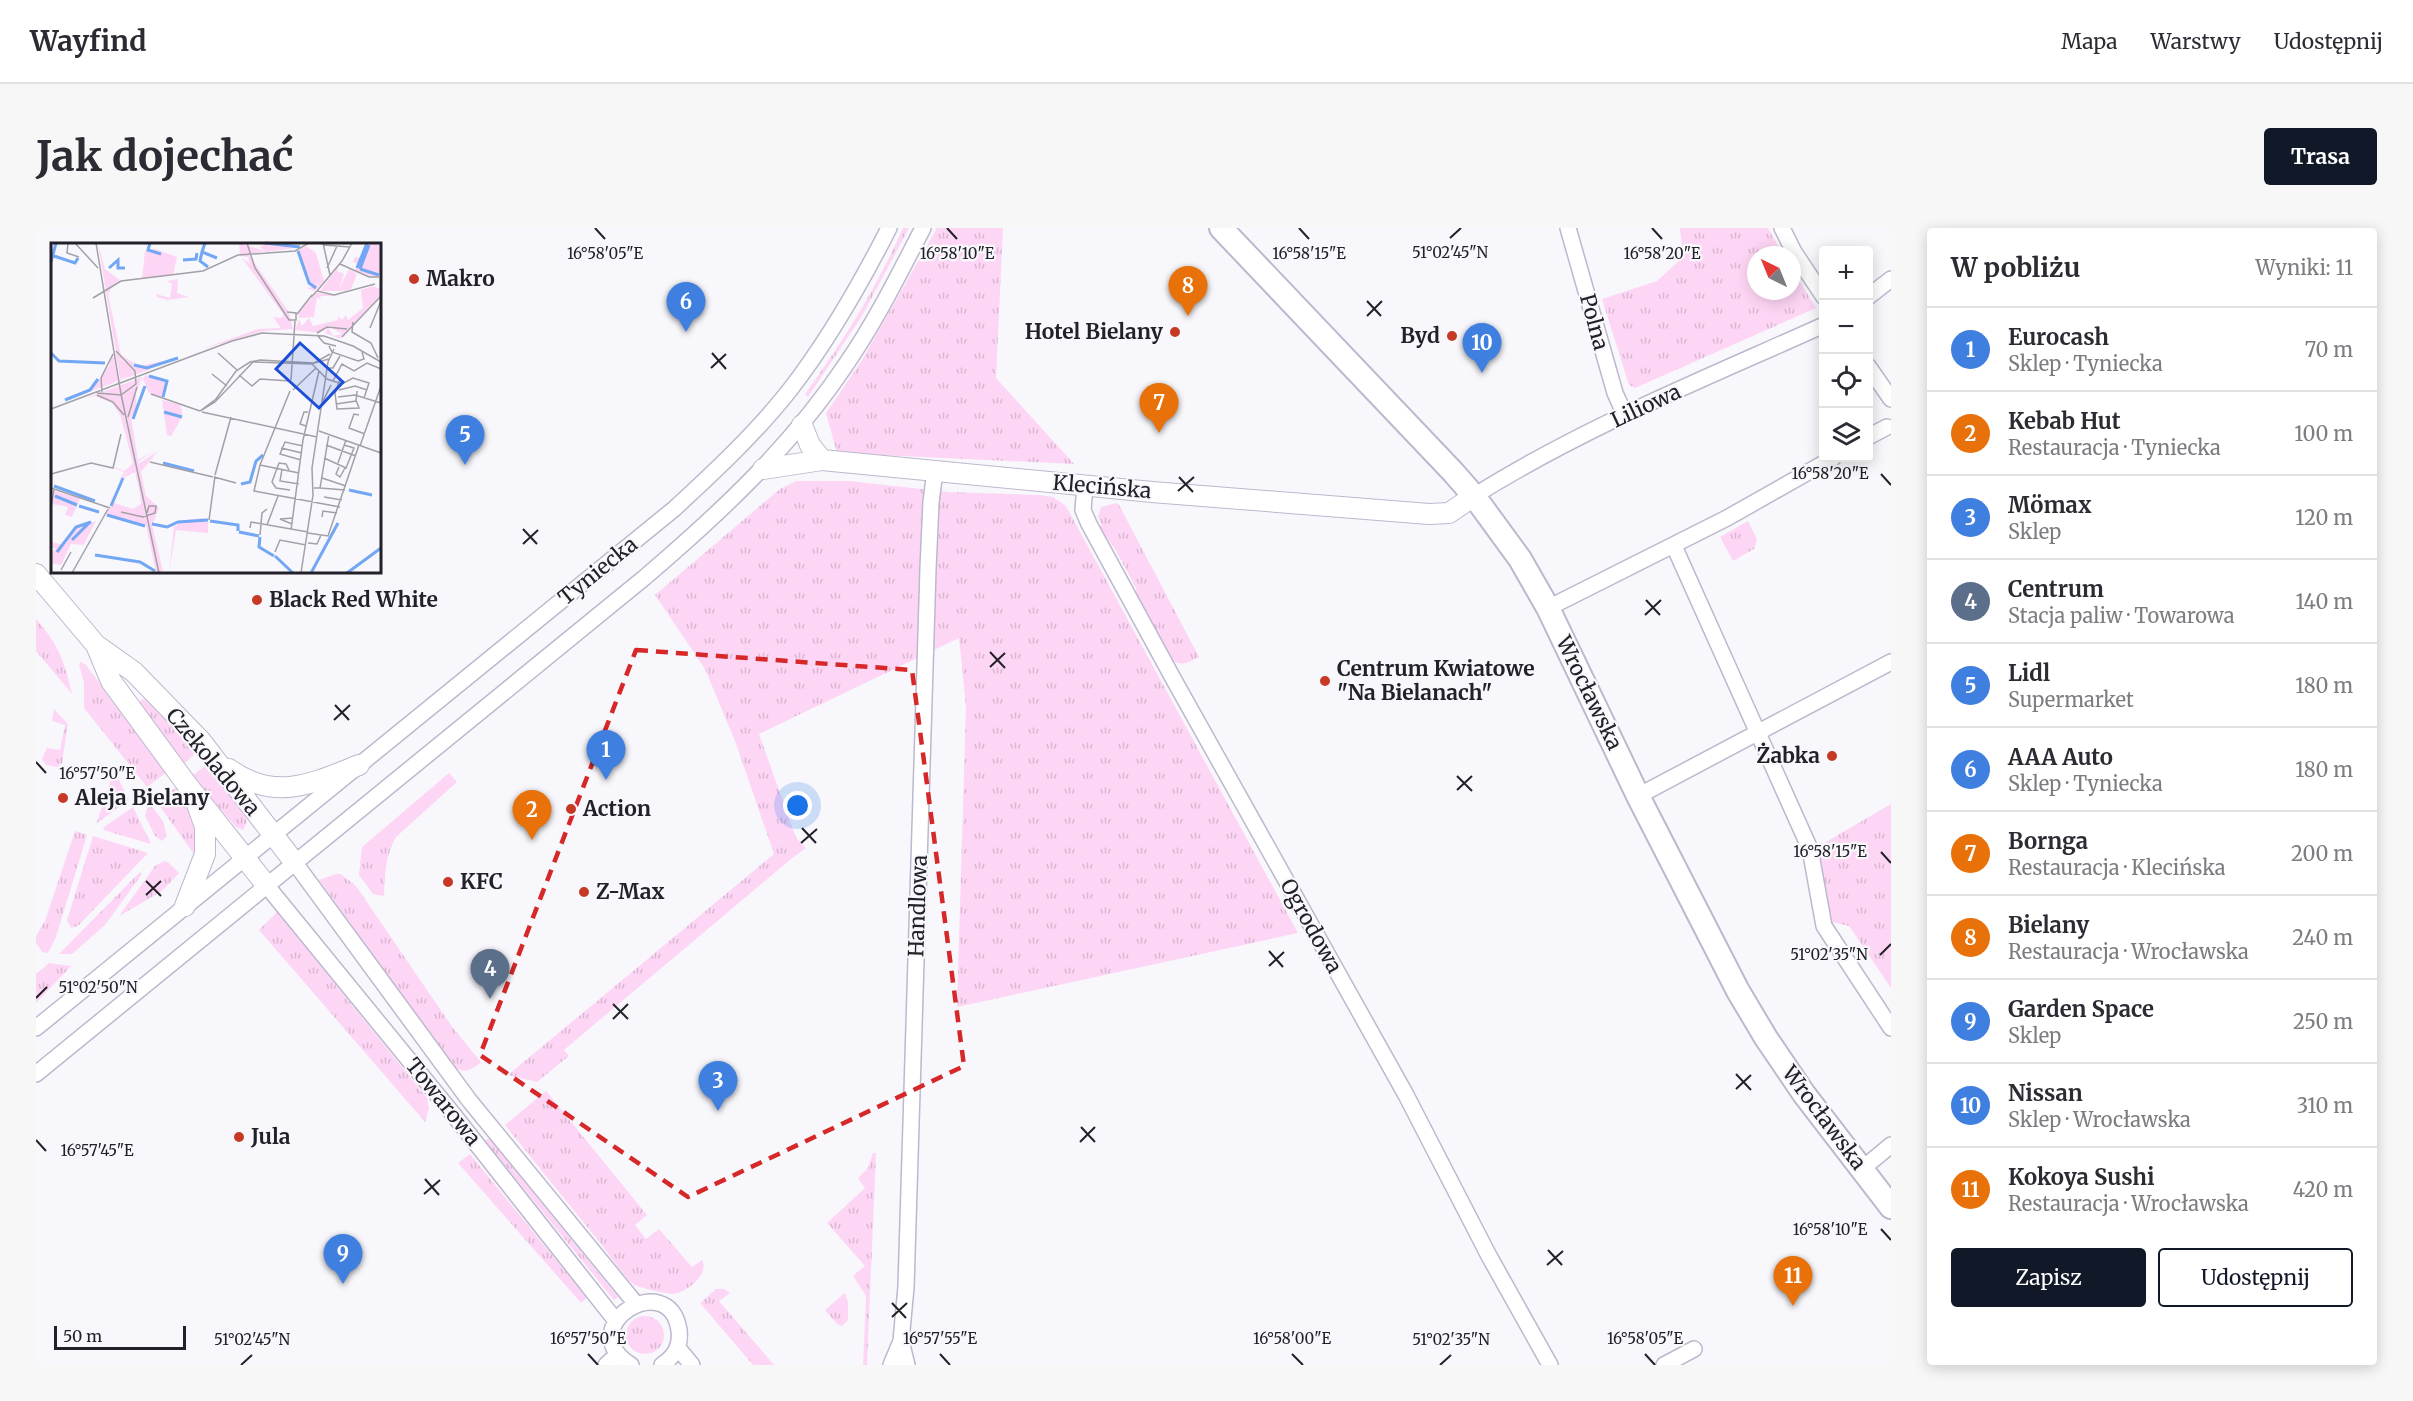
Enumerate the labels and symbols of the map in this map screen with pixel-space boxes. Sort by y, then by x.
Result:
inset map [51,243,381,573]
text: 51°02'45"N [1412,243,1488,262]
text: 16°58'05"E [567,244,644,263]
text: 16°58'10"E [920,244,995,263]
text: 16°58'15"E [1272,244,1346,263]
text: 16°58'20"E [1623,244,1701,263]
north arrow [1747,246,1801,300]
place label: Makro [426,265,495,292]
pin: 8 [1168,266,1208,316]
marker: Makro [407,272,421,286]
pin: 6 [666,282,706,332]
street label: Polna [1574,291,1615,353]
place label: Hotel Bielany [1025,318,1164,345]
place label: Byd [1400,322,1440,349]
pin: 10 [1462,324,1502,373]
marker: Hotel Bielany [1168,325,1182,339]
marker: Byd [1445,329,1459,343]
street label: Liliowa [1607,378,1685,433]
pin: 7 [1140,384,1178,433]
pin: 5 [446,416,484,465]
text: 16°58'20"E [1791,464,1869,483]
street label: Klecińska [1052,469,1153,504]
street label: Tyniecka [553,531,643,611]
place label: Black Red White [269,586,438,613]
marker: Black Red White [250,593,264,607]
street label: Wrocławska [1550,630,1629,754]
place label: Centrum Kwiatowe "Na Bielanach" [1337,655,1535,706]
marker: Centrum Kwiatowe "Na Bielanach" [1318,674,1332,688]
street label: Czekoladowa [160,702,266,821]
pin: 1 [586,730,626,780]
place label: Żabka [1756,742,1820,769]
marker: Żabka [1825,749,1839,763]
text: 16°57'50"E [59,764,135,783]
place label: Aleja Bielany [74,784,210,811]
pin: 2 [512,790,552,840]
marker: Aleja Bielany [56,791,70,805]
your location [783,791,812,820]
place label: Action [582,795,651,822]
marker: Action [564,802,578,816]
text: 16°58'15"E [1793,842,1867,861]
street label: Handlowa [902,854,933,958]
place label: KFC [460,868,503,895]
street label: Ogrodowa [1274,874,1348,978]
marker: KFC [441,875,455,889]
place label: Z-Max [596,878,665,905]
marker: Z-Max [577,885,591,899]
text: 51°02'35"N [1790,945,1868,964]
pin: 4 [470,950,510,999]
text: 51°02'50"N [58,978,138,997]
street label: Towarowa [400,1052,487,1151]
street label: Wrocławska [1776,1059,1872,1175]
pin: 3 [698,1062,738,1111]
place label: Jula [250,1123,291,1150]
marker: Jula [232,1130,246,1144]
text: 16°57'45"E [61,1141,134,1160]
text: 16°58'10"E [1793,1220,1868,1239]
pin: 9 [324,1234,362,1284]
pin: 11 [1774,1256,1812,1306]
scale bar [54,1323,186,1350]
text: 16°57'50"E [550,1329,626,1348]
text: 16°57'55"E [903,1329,978,1348]
text: 16°58'00"E [1253,1329,1331,1348]
text: 16°58'05"E [1607,1329,1684,1348]
text: 51°02'45"N [214,1330,290,1349]
text: 51°02'35"N [1412,1330,1490,1349]

